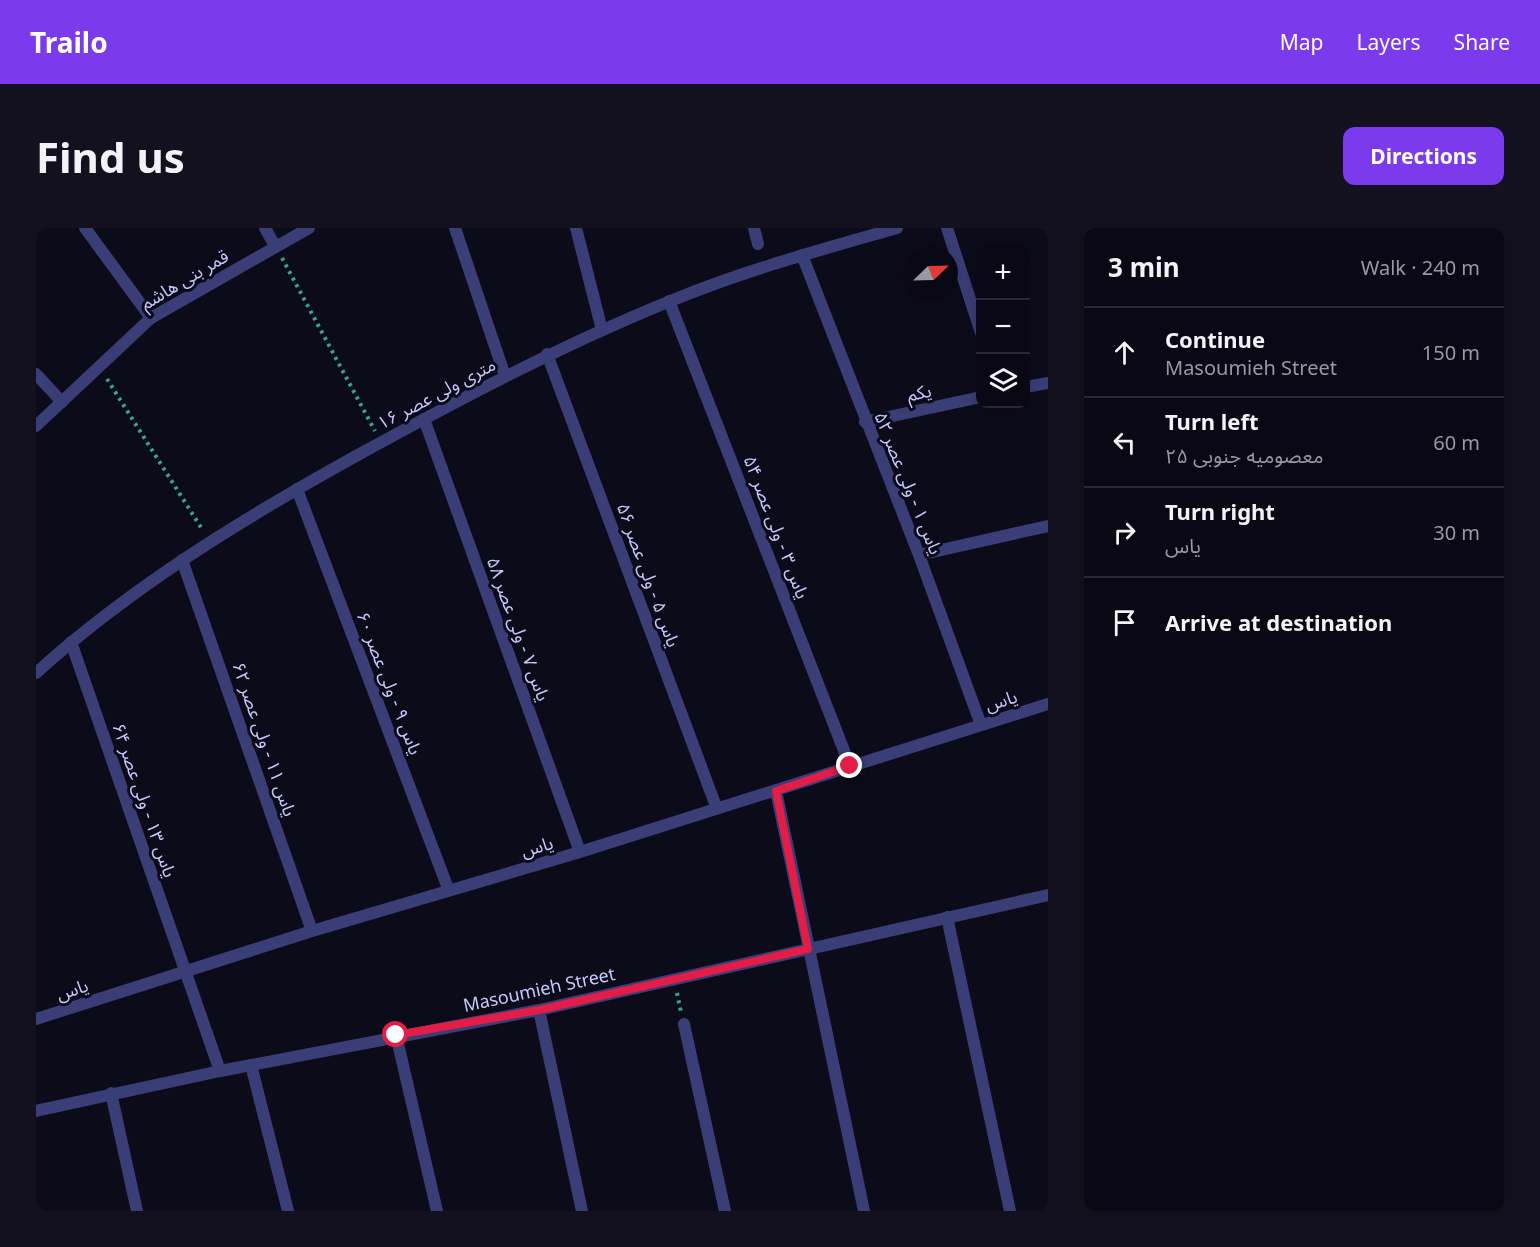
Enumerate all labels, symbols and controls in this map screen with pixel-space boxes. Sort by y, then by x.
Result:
text: Trailo [30,23,108,61]
text: Map [1280,28,1324,56]
text: Layers [1357,28,1421,56]
text: Share [1454,28,1510,56]
button: Directions [1343,127,1504,185]
text: Find us [36,128,185,185]
street label: قمر بنی هاشم [135,243,234,316]
north arrow [904,246,958,300]
map controls [976,246,1030,408]
button: + [976,246,1030,300]
text: 3 min [1108,249,1180,285]
text: Walk · 240 m [1361,254,1480,281]
button: − [976,300,1030,354]
text: Continue [1165,324,1265,354]
icon: ahead [1108,336,1141,369]
text: 150 m [1422,339,1480,366]
street label: ۱۶ متری ولی عصر [373,352,499,434]
button: layers [976,354,1030,408]
text: Masoumieh Street [1165,354,1337,381]
street label: یکم [904,378,934,408]
text: Turn left [1165,406,1259,436]
street label: یاس ۱ - ولی عصر ۵۲ [869,408,949,558]
icon: left [1108,426,1141,459]
text: 60 m [1433,429,1480,456]
text: معصومیه جنوبی ۲۵ [1165,442,1324,469]
street label: یاس ۳ - ولی عصر ۵۴ [739,452,815,602]
text: Turn right [1165,496,1275,526]
street label: یاس ۵ - ولی عصر ۵۶ [612,500,686,650]
icon: right [1108,516,1141,549]
text: 30 m [1433,519,1480,546]
text: یاس [1165,532,1201,559]
street label: یاس ۷ - ولی عصر ۵۸ [482,554,556,704]
icon: arrive [1108,606,1141,639]
text: Arrive at destination [1165,607,1392,637]
street label: یاس ۹ - ولی عصر ۶۰ [352,608,428,758]
street label: یاس ۱۱ - ولی عصر ۶۲ [227,658,303,820]
street label: یاس [982,684,1020,716]
street label: یاس ۱۳ - ولی عصر ۶۴ [107,719,183,881]
route end [836,752,862,778]
street label: یاس [518,830,556,862]
street label: Masoumieh Street [461,961,618,1017]
street label: یاس [53,973,91,1005]
route start [382,1021,408,1047]

